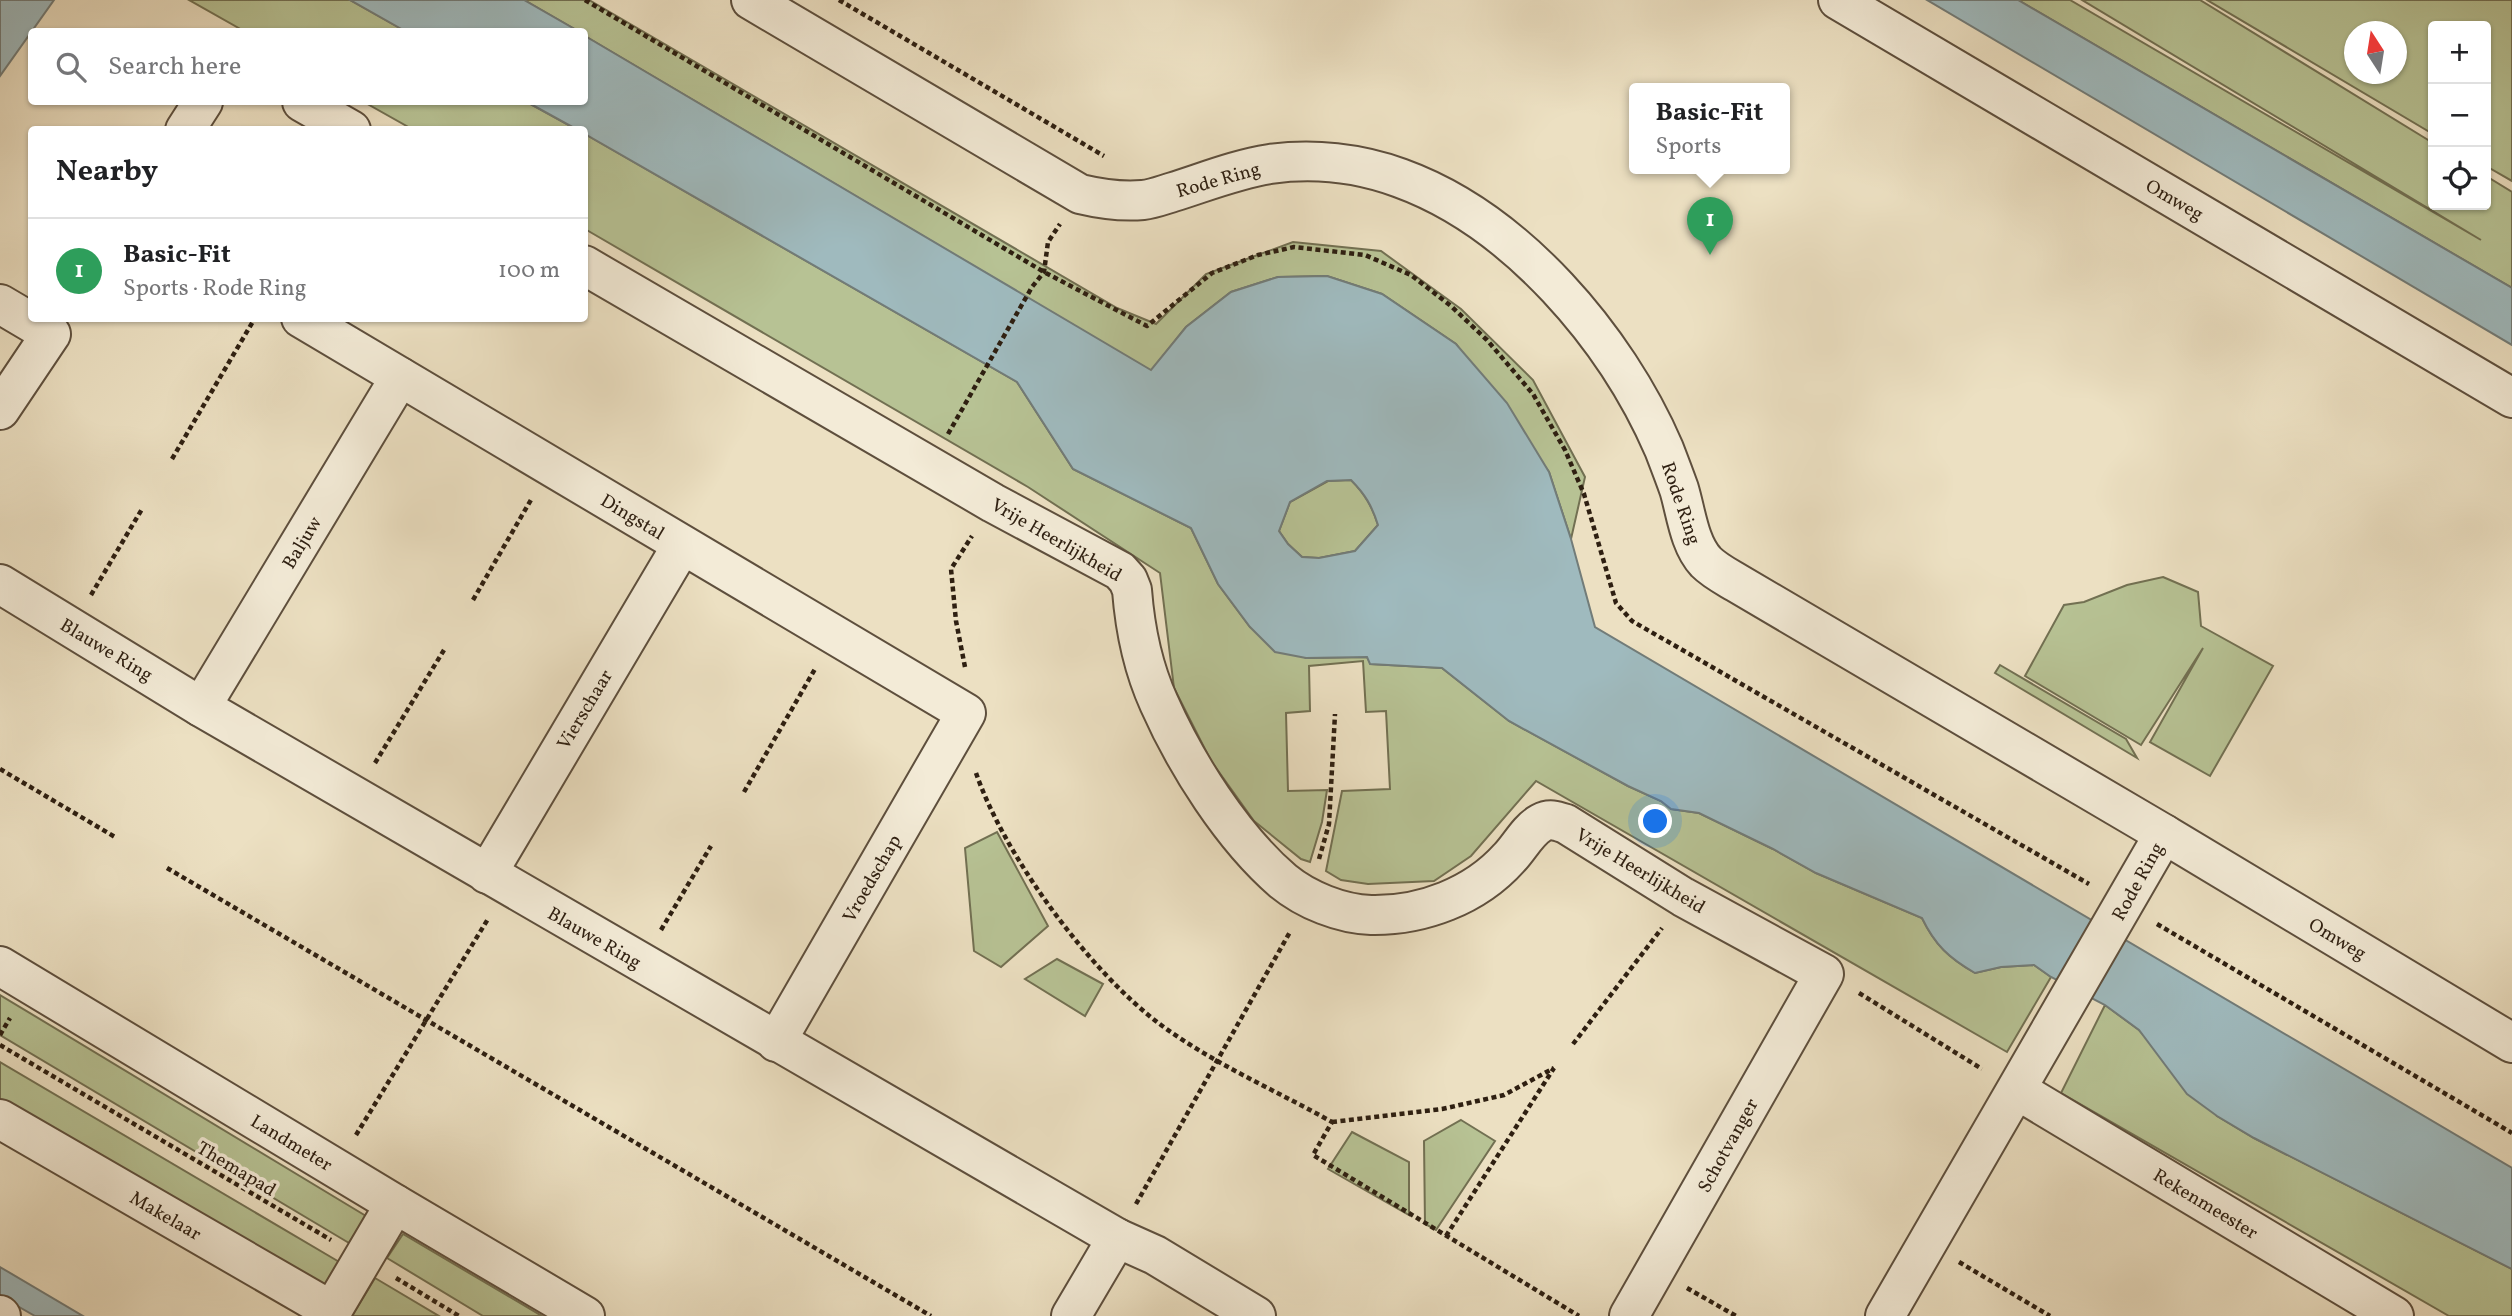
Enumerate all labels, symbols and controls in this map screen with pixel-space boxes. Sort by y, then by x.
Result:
north arrow [2344,21,2407,84]
map controls [2428,21,2491,210]
button: + [2428,21,2491,84]
search box [28,28,588,105]
icon: search [52,48,90,86]
text: Search here [108,49,241,85]
popup [1629,83,1790,174]
button: − [2428,84,2491,147]
text: Basic-Fit [1656,95,1763,131]
text: Sports [1656,131,1721,163]
button: locate [2428,147,2491,210]
text: Nearby [56,151,158,193]
street label: Rode Ring [1174,157,1263,205]
street label: Omweg [2140,174,2208,228]
pin: 1 [1687,197,1733,255]
text: Basic-Fit [123,237,231,273]
text: 1 [74,255,84,287]
text: 100 m [498,255,560,287]
text: Sports · Rode Ring [123,273,307,305]
street label: Rode Ring [1654,459,1706,549]
street label: Dingstal [595,488,669,547]
street label: Vrije Heerlijkheid [986,493,1126,589]
street label: Baljuw [277,512,329,574]
street label: Blauwe Ring [55,613,157,689]
street label: Vierschaar [552,665,620,755]
your location [1638,804,1672,838]
street label: Vrije Heerlijkheid [1570,823,1710,921]
street label: Vroedschap [837,830,908,928]
street label: Rode Ring [2107,838,2171,926]
street label: Blauwe Ring [542,901,646,976]
street label: Omweg [2303,912,2371,967]
street label: Schotvanger [1692,1094,1765,1198]
street label: Landmeter [245,1109,337,1178]
street label: Themapad [191,1136,281,1204]
street label: Rekenmeester [2148,1163,2262,1246]
street label: Makelaar [124,1186,206,1248]

